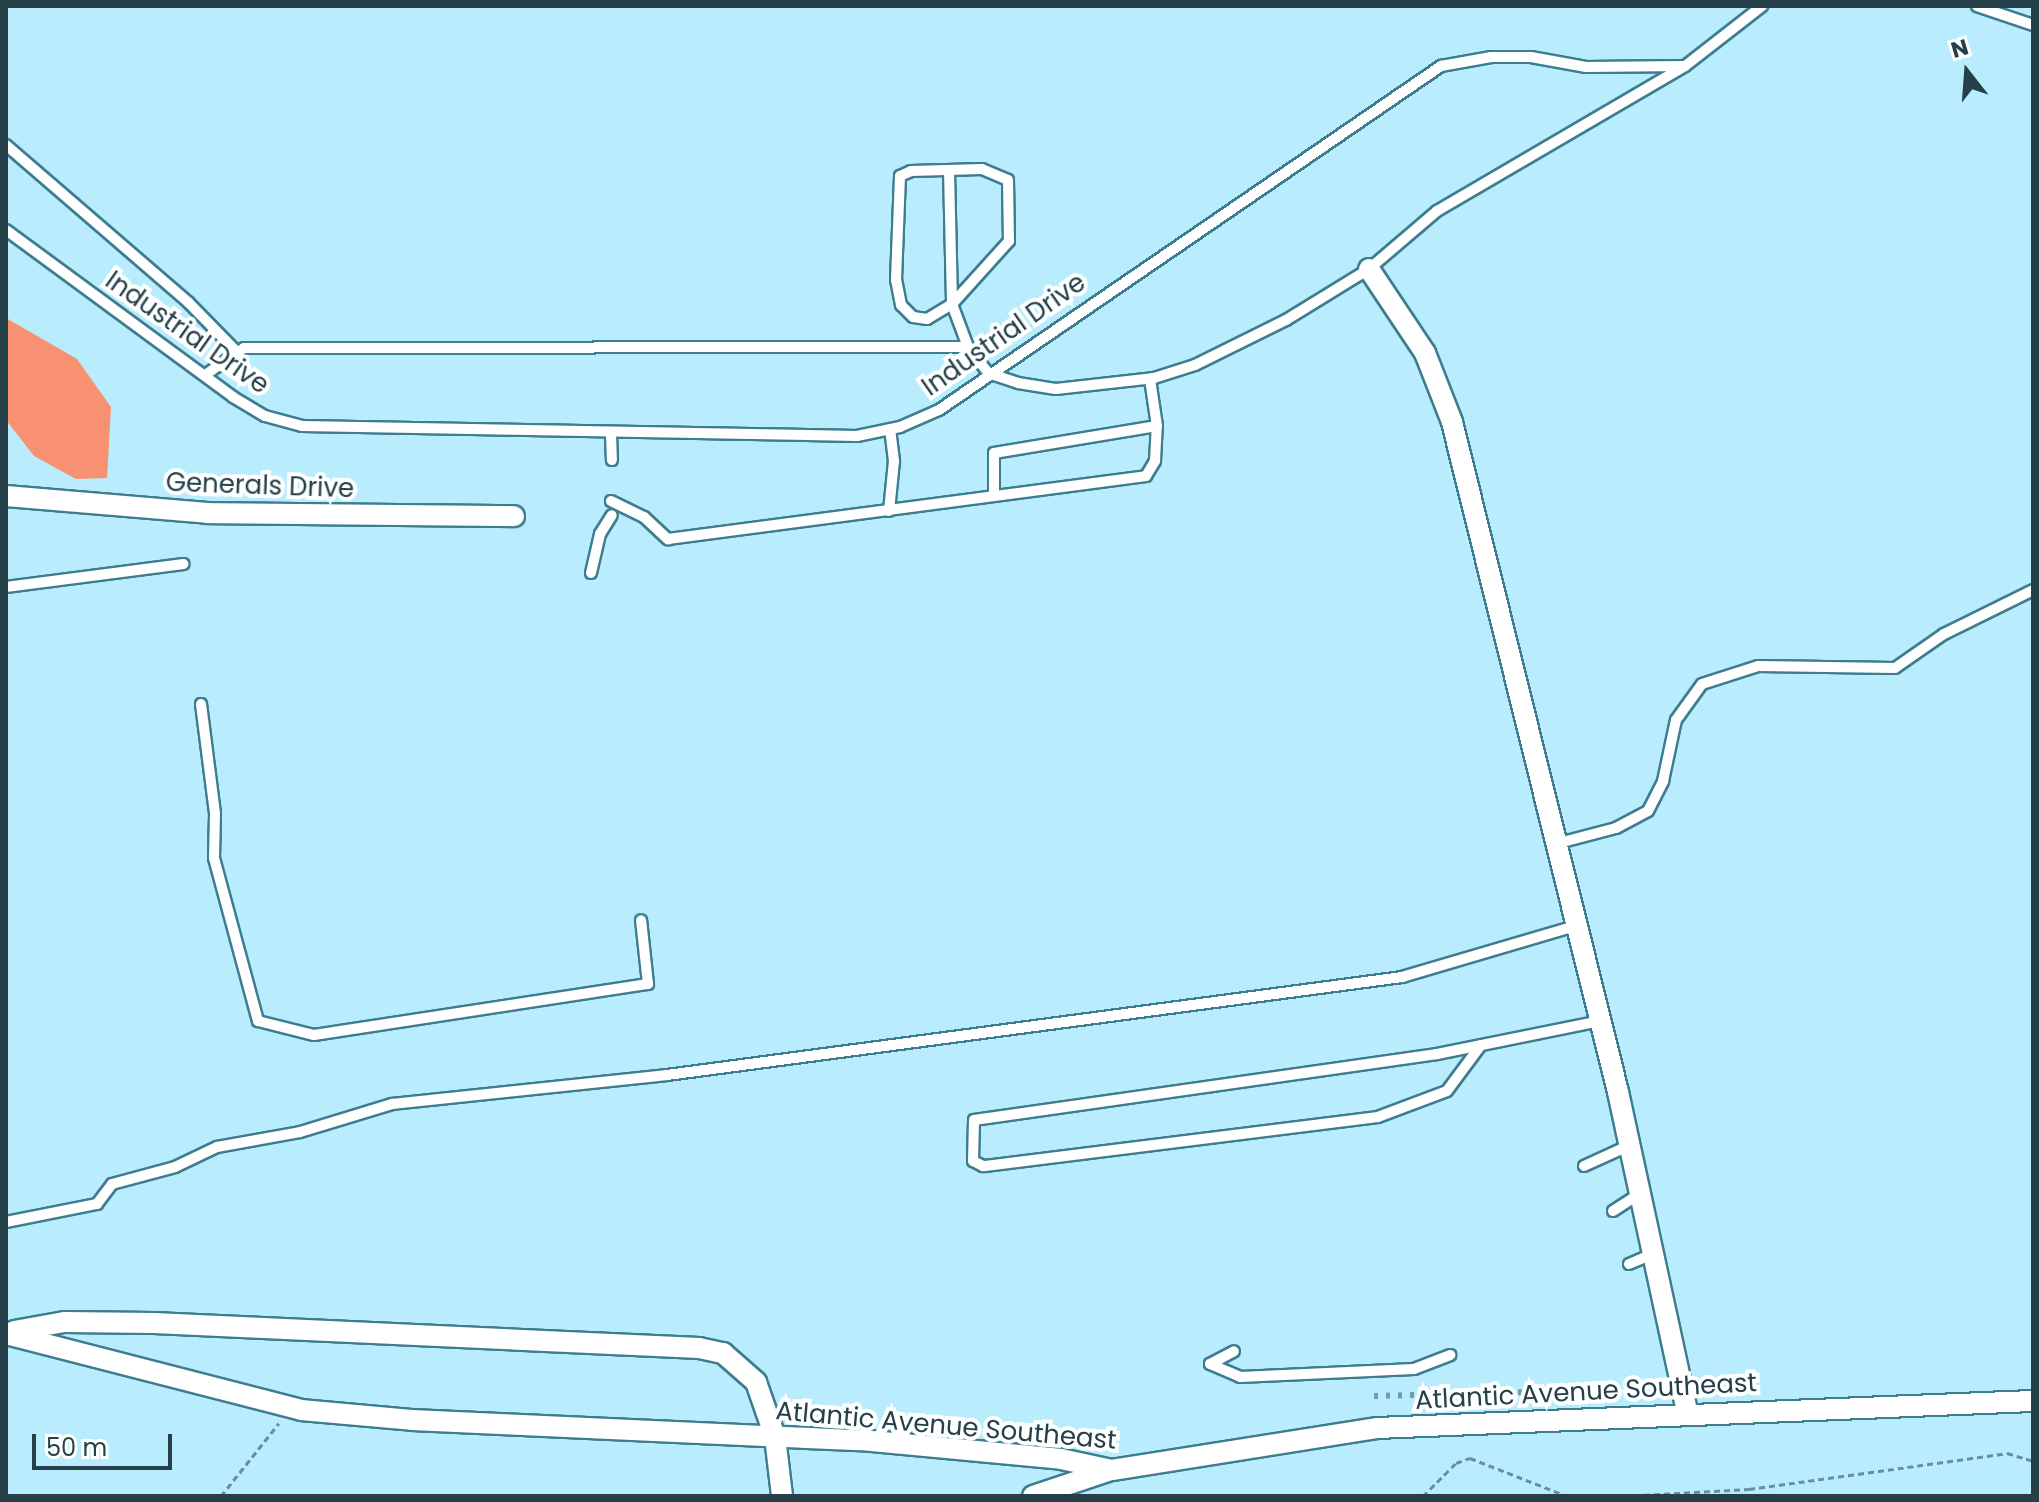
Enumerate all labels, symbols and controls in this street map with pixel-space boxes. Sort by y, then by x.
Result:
text: N [1947,31,1972,66]
north arrow [1927,32,2007,112]
street label: Industrial Drive [99,265,275,401]
street label: Industrial Drive [916,267,1092,403]
street label: Generals Drive [165,467,355,505]
street label: Atlantic Avenue Southeast [1414,1367,1758,1417]
street label: Atlantic Avenue Southeast [774,1396,1118,1456]
scale bar [36,1418,176,1468]
text: 50 m [46,1431,107,1464]

